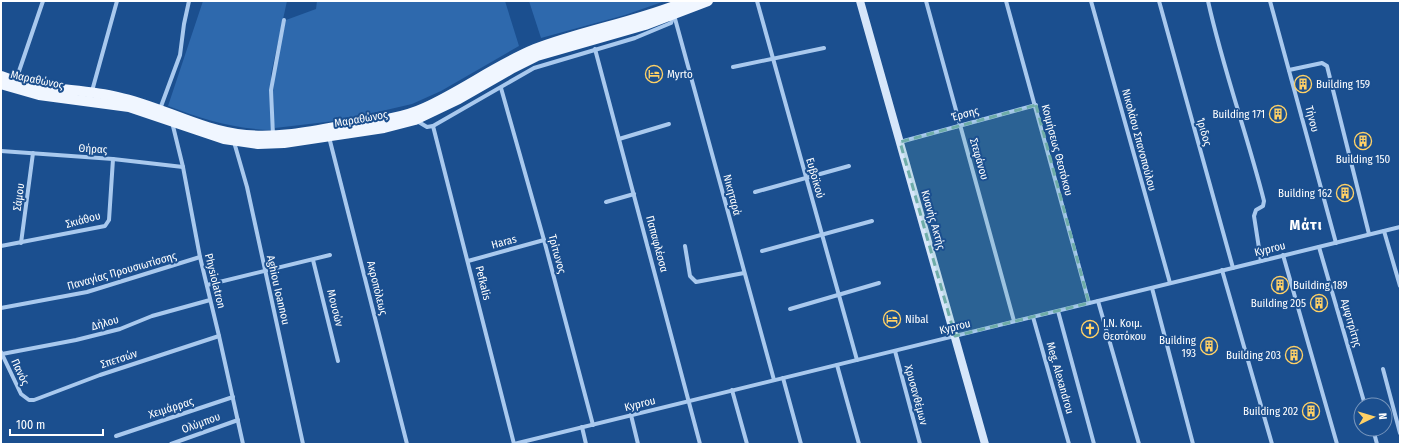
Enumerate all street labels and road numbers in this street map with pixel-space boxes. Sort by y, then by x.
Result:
street label: Μαραθώνος [9,68,65,92]
street label: Νικολάου Σπανοπούλου [1119,88,1159,192]
street label: Κοιμήσεως Θεοτόκου [1039,103,1075,197]
street label: Έρσης [950,104,981,124]
street label: Τήνου [1302,104,1322,134]
street label: Μαραθώνος [333,108,389,130]
street label: Ίριδος [1194,116,1214,148]
street label: Στεφάνου [967,137,991,181]
street label: Θήρας [78,142,108,156]
street label: Ευβοϊκού [803,156,827,200]
street label: Νικηταρά [720,173,744,217]
street label: Σάμου [11,182,27,212]
street label: Κυανής Ακτής [918,189,948,252]
street label: Σκιάθου [64,209,102,231]
street label: Παπαφλέσσα [643,214,671,274]
street label: Haras [490,232,518,252]
street label: Τρίτωνος [546,233,569,275]
street label: Kyprou [1253,239,1287,259]
street label: Παναγίας Προυσιωτίσσης [66,249,178,293]
street label: Physiolatron [202,252,228,310]
street label: Aghiou Ioannou [264,254,292,326]
street label: Ακροπόλεως [364,260,390,317]
street label: Pefkalis [472,265,494,302]
street label: Μουσών [324,288,346,328]
street label: Αμφιτρίτης [1338,297,1364,349]
street label: Δήλου [90,313,120,333]
street label: Kyprou [938,317,972,337]
street label: Meg. Alexandrou [1044,341,1076,415]
street label: Σπετσών [99,347,139,371]
street label: Πανός [8,357,32,388]
street label: Χρυσανθέμων [902,363,930,427]
street label: Kyprou [623,394,657,414]
street label: Χειμάρρας [147,395,195,421]
street label: Ολύμπου [180,410,222,436]

